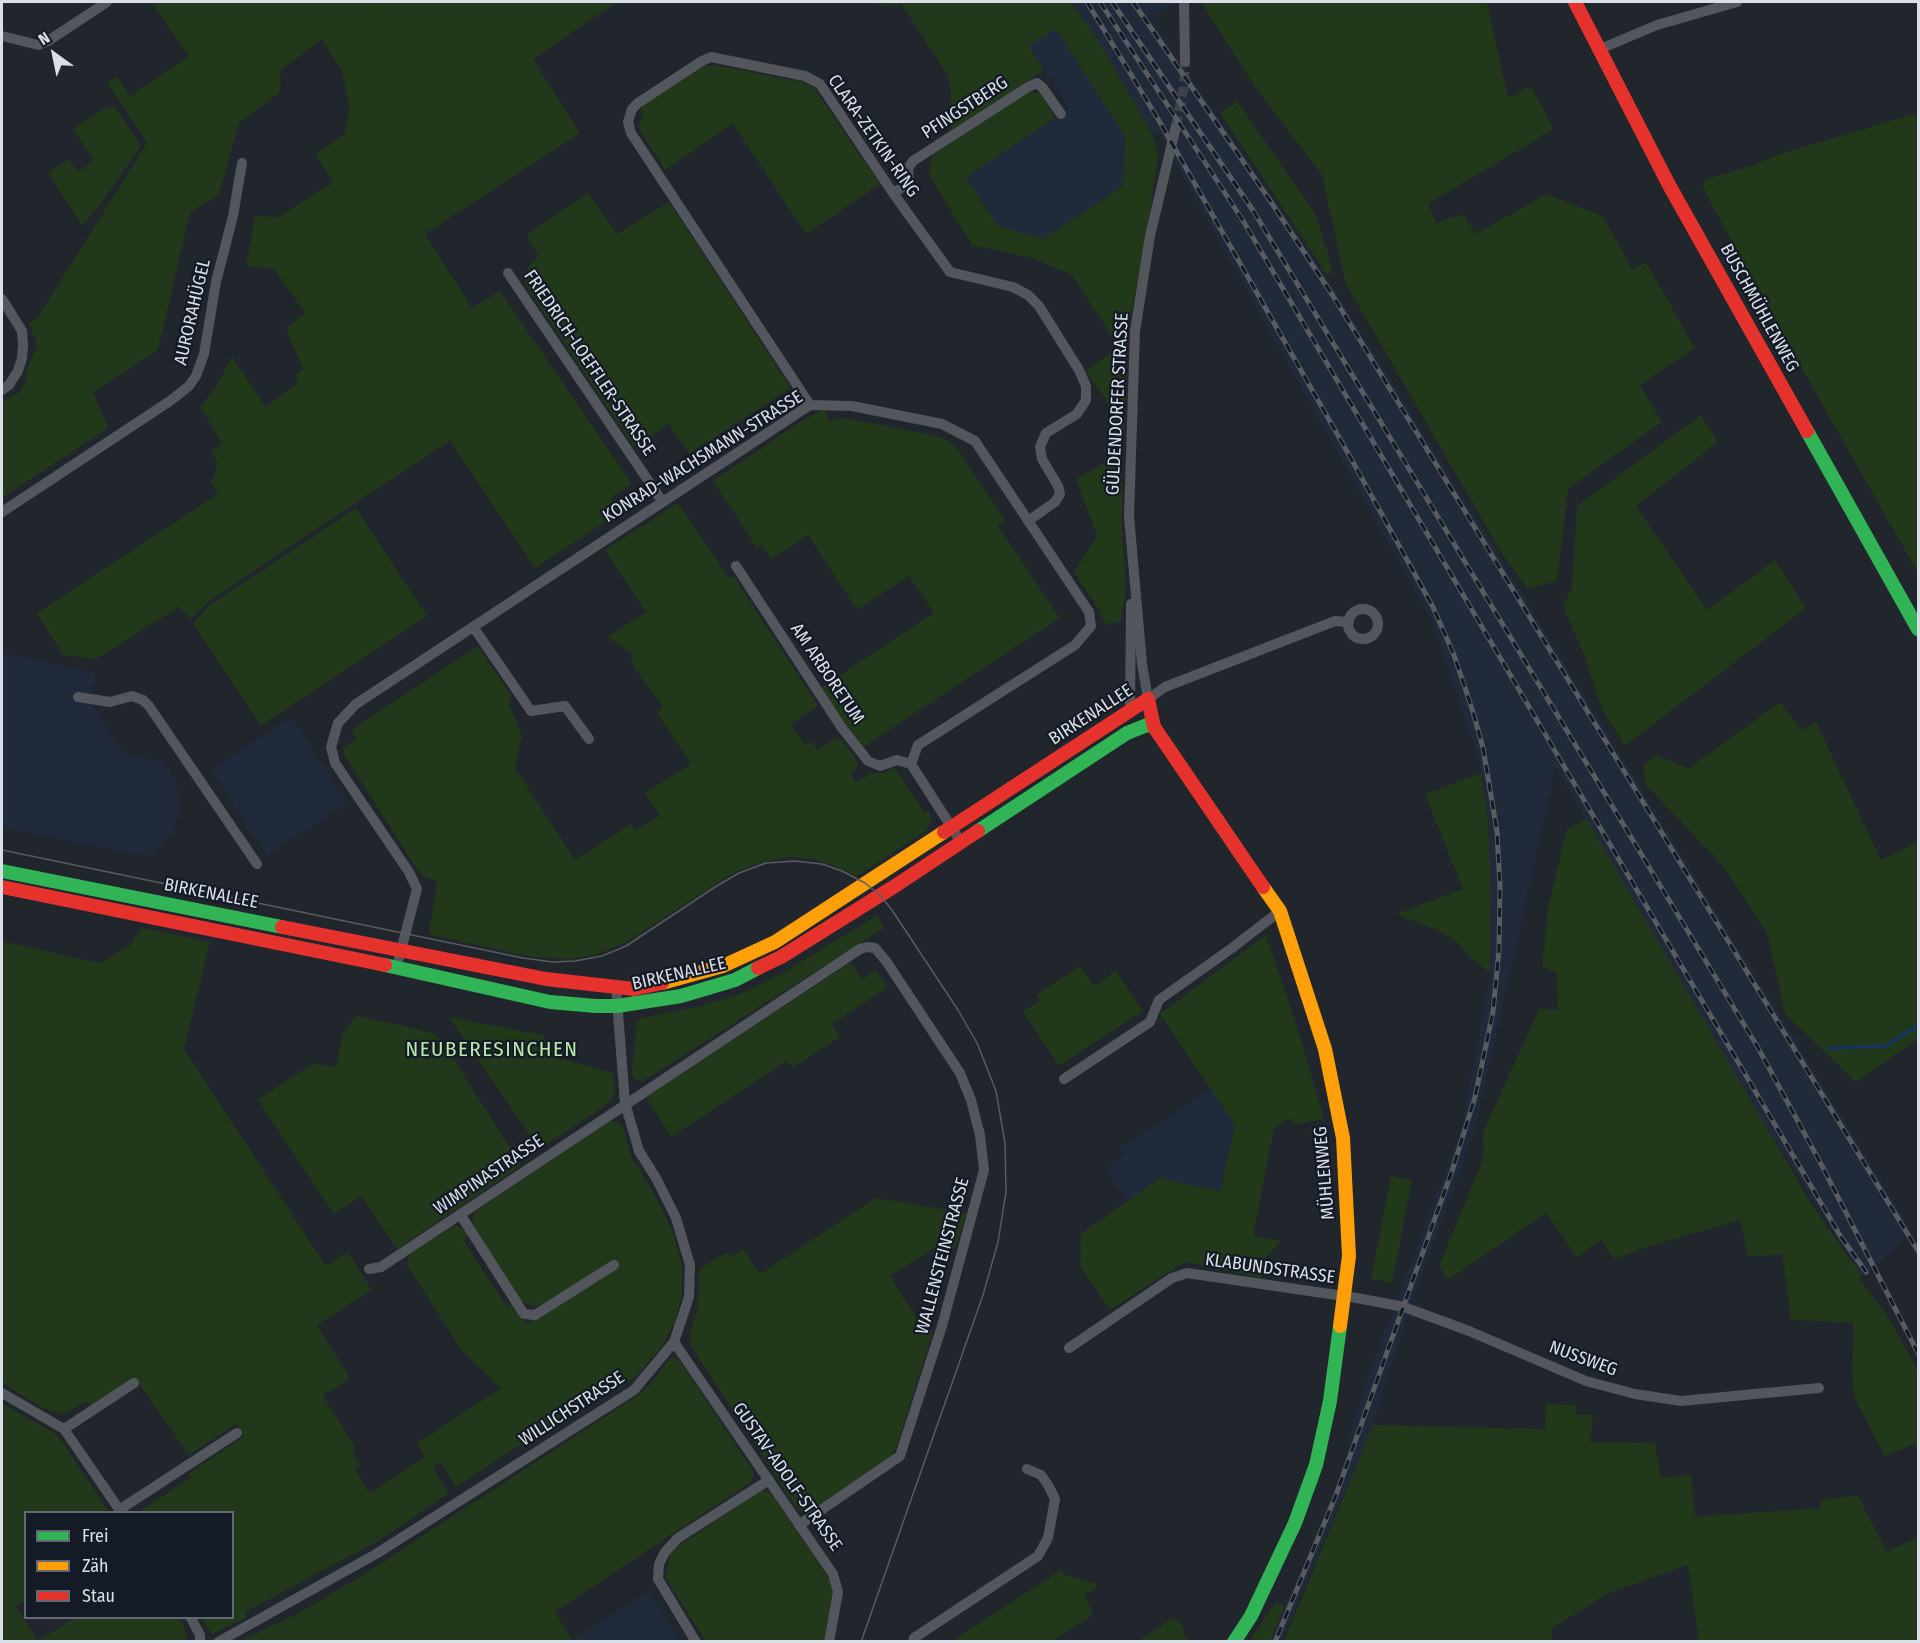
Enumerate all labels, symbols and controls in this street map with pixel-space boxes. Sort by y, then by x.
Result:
north arrow [24,24,84,84]
text: N [35,28,53,49]
street label: CLARA-ZETKIN-RING [823,71,923,201]
street label: PFINGSTBERG [918,72,1012,144]
street label: BUSCHMÜHLENWEG [1715,240,1803,376]
street label: AURORAHÜGEL [170,257,216,367]
street label: FRIEDRICH-LOEFFLER-STRASSE [519,266,659,460]
street label: GÜLDENDORFER STRASSE [1102,312,1134,496]
street label: KONRAD-WACHSMANN-STRASSE [599,386,807,528]
street label: AM ARBORETUM [785,620,869,728]
street label: BIRKENALLEE [1045,680,1137,750]
street label: BIRKENALLEE [162,874,260,914]
street label: BIRKENALLEE [630,953,728,995]
district label: NEUBERESINCHEN [405,1037,579,1063]
street label: MÜHLENWEG [1310,1125,1340,1221]
street label: WIMPINASTRASSE [430,1130,548,1220]
street label: WALLENSTEINSTRASSE [912,1175,974,1337]
street label: KLABUNDSTRASSE [1204,1249,1336,1289]
street label: NUSSWEG [1546,1337,1620,1381]
street label: WILLICHSTRASSE [515,1367,629,1451]
street label: GUSTAV-ADOLF-STRASSE [728,1399,846,1555]
legend [24,1511,234,1619]
text: Frei [82,1525,108,1547]
text: Zäh [82,1555,109,1577]
text: Stau [82,1585,115,1607]

